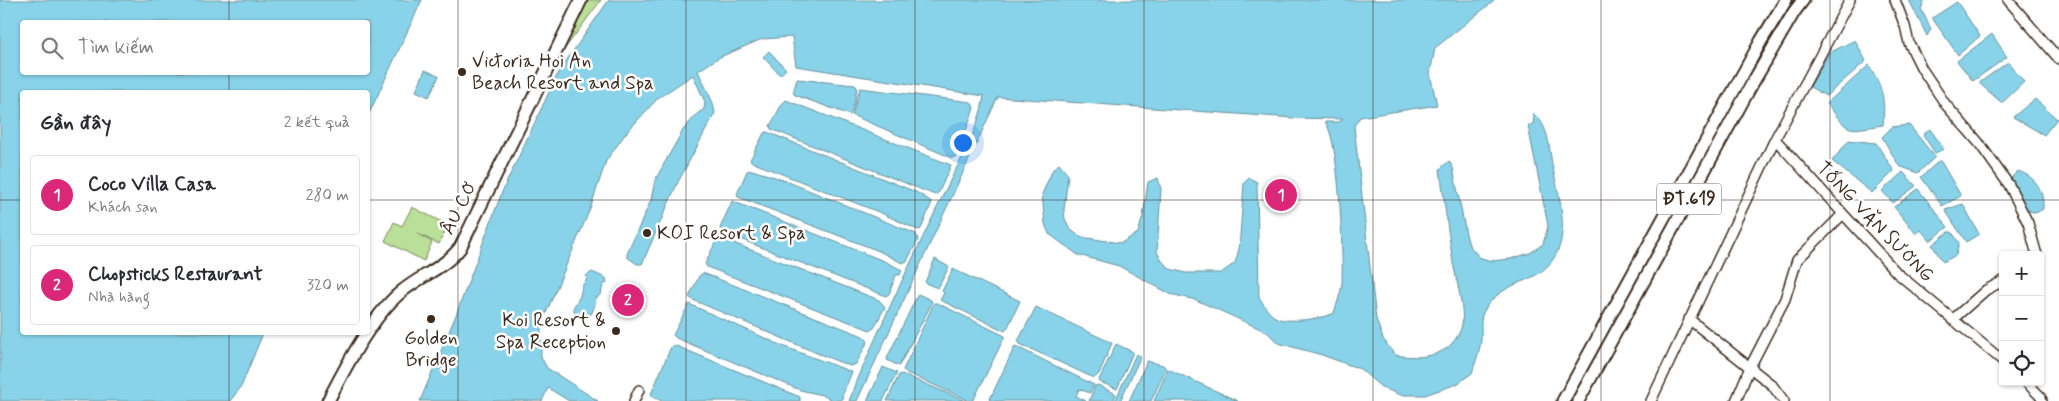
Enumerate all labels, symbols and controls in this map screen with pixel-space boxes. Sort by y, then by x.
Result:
search box [20,20,370,75]
icon: search [38,34,66,62]
text: Tìm kiếm [78,35,154,60]
place label: Victoria Hoi An Beach Resort and Spa [472,49,654,96]
marker: Victoria Hoi An Beach Resort and Spa [456,66,468,78]
text: Gần đây [40,109,111,137]
text: 2 kết quả [284,112,350,133]
your location [950,130,976,156]
street label: TỐNG VĂN SƯƠNG [1811,156,1939,288]
text: Coco Villa Casa [88,172,216,197]
pin: 1 [1265,176,1297,214]
street label: ÂU CƠ [435,177,483,239]
road number: ĐT.619 [1656,183,1722,214]
text: 1 [53,185,61,206]
text: 280 m [306,185,349,206]
text: Khách sạn [88,197,157,218]
place label: KOI Resort & Spa [657,221,806,246]
marker: KOI Resort & Spa [641,227,653,239]
map controls [1999,251,2044,386]
button: + [1999,251,2044,296]
text: Chopsticks Restaurant [88,262,263,287]
text: 2 [53,275,61,296]
text: 320 m [307,275,349,296]
pin: 2 [612,281,644,319]
text: Nhà hàng [88,287,150,308]
button: − [1999,296,2044,341]
place label: Koi Resort & Spa Reception [496,308,606,355]
marker: Golden Bridge [425,313,437,325]
marker: Koi Resort & Spa Reception [610,325,622,337]
place label: Golden Bridge [404,326,458,374]
button: locate [1999,341,2044,386]

